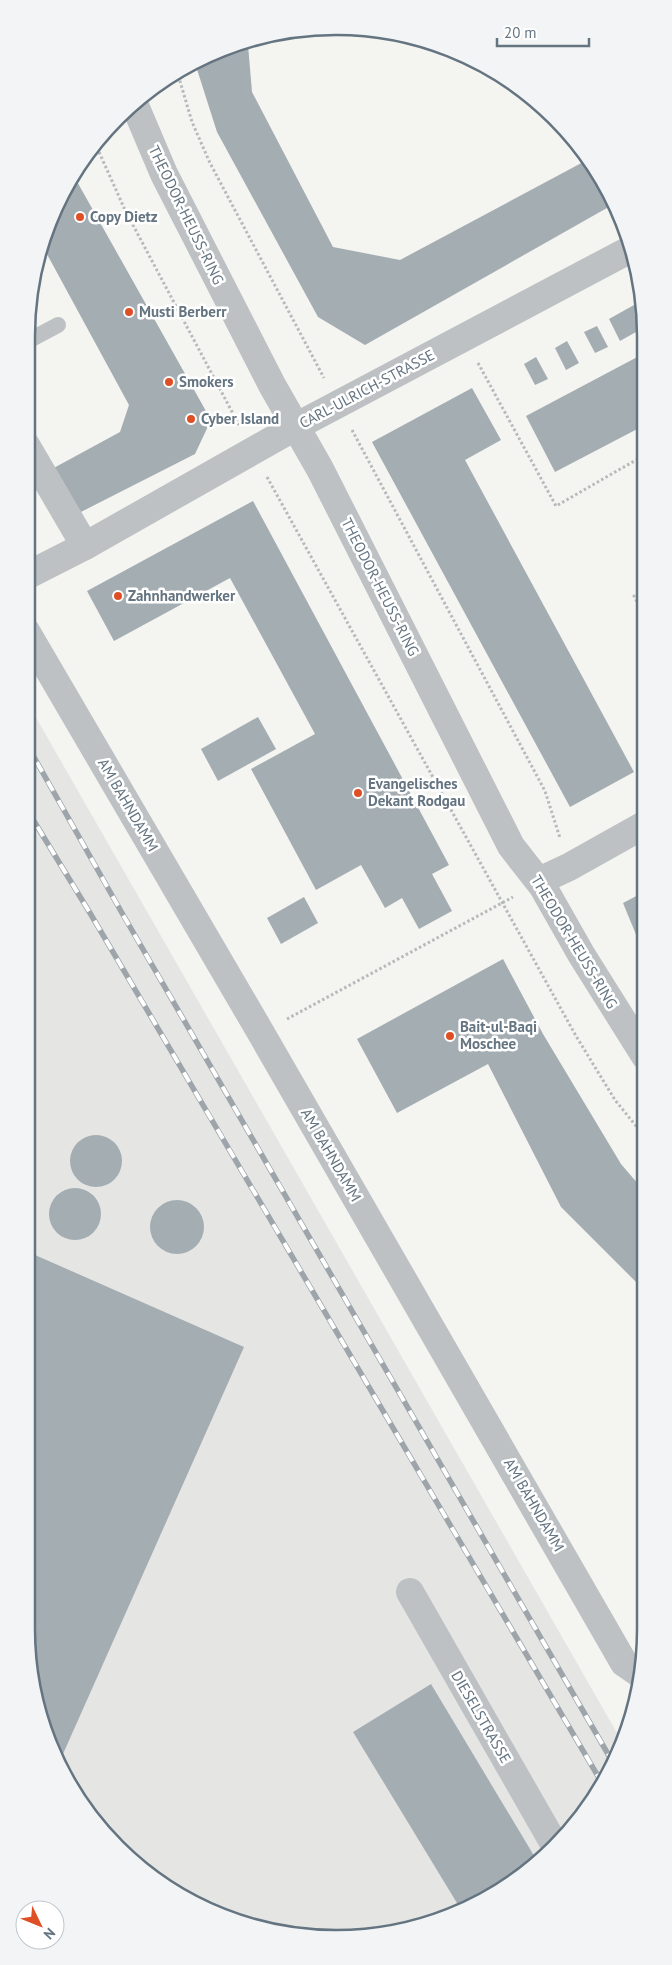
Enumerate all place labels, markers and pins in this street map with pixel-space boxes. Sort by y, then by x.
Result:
place label: Copy Dietz [90,207,158,226]
marker: Copy Dietz [74,211,86,223]
place label: Musti Berberr [139,302,227,321]
marker: Musti Berberr [123,306,135,318]
place label: Smokers [179,372,233,391]
marker: Smokers [163,376,175,388]
place label: Cyber Island [201,409,279,428]
marker: Cyber Island [185,413,197,425]
place label: Zahnhandwerker [128,586,236,605]
marker: Zahnhandwerker [112,590,124,602]
place label: Evangelisches Dekant Rodgau [368,774,465,810]
marker: Evangelisches Dekant Rodgau [352,787,364,799]
place label: Bait-ul-Baqi Moschee [460,1017,537,1053]
marker: Bait-ul-Baqi Moschee [444,1030,456,1042]

